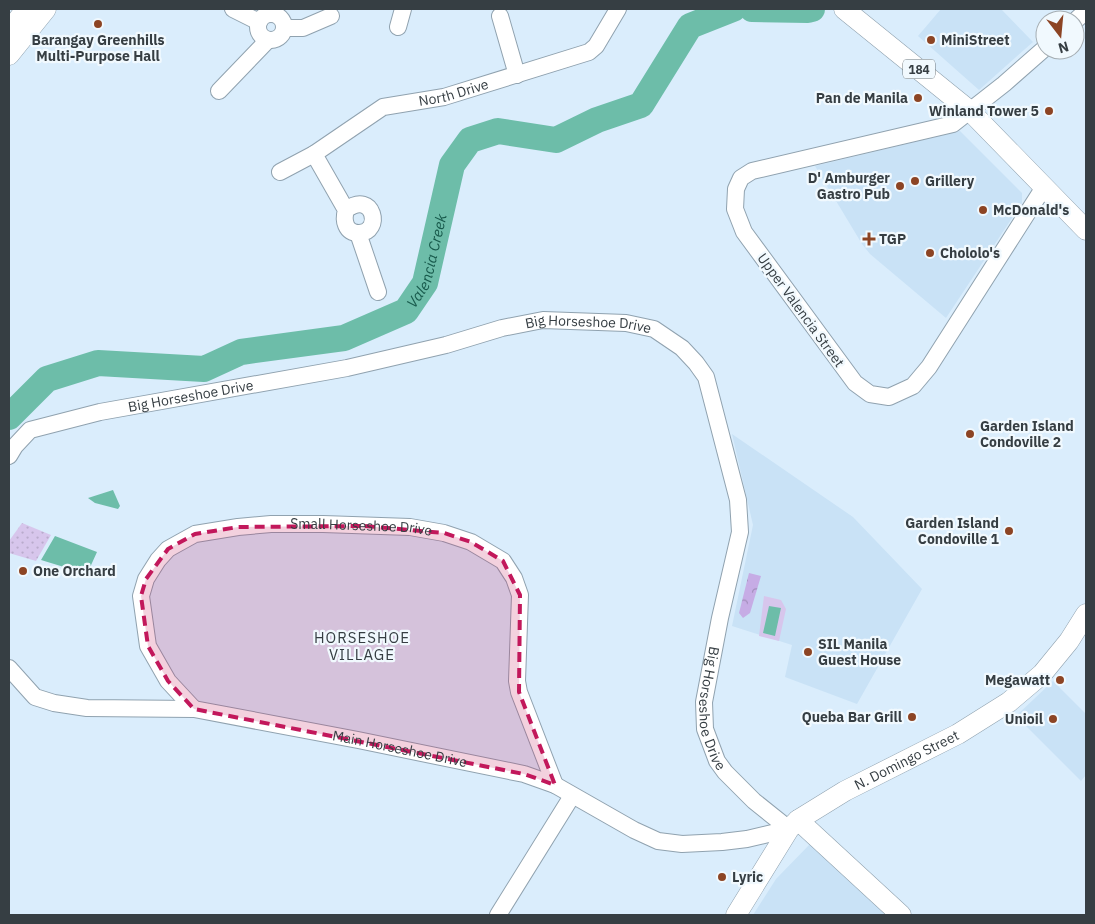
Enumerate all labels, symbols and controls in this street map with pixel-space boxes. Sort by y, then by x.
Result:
north arrow [1035,10,1085,60]
marker: Barangay Greenhills Multi-Purpose Hall [92,18,104,30]
place label: Barangay Greenhills Multi-Purpose Hall [32,31,164,65]
place label: MiniStreet [941,31,1010,49]
marker: MiniStreet [925,34,937,46]
text: N [1056,37,1071,58]
road number: 184 [903,60,935,78]
street label: North Drive [417,75,491,110]
place label: Pan de Manila [816,89,908,107]
marker: Pan de Manila [912,92,924,104]
place label: Winland Tower 5 [929,102,1039,120]
marker: Winland Tower 5 [1043,105,1055,117]
place label: D' Amburger Gastro Pub [808,169,890,203]
place label: Grillery [925,172,975,190]
marker: Grillery [909,175,921,187]
marker: D' Amburger Gastro Pub [894,180,906,192]
place label: McDonald's [993,201,1069,219]
marker: McDonald's [977,204,989,216]
water label: Valencia Creek [402,212,450,311]
place label: TGP [879,230,906,248]
marker: TGP [863,233,875,245]
place label: Chololo's [940,244,1000,262]
marker: Chololo's [924,247,936,259]
street label: Upper Valencia Street [754,249,848,371]
street label: Big Horseshoe Drive [523,311,653,337]
street label: Big Horseshoe Drive [127,376,255,416]
place label: Garden Island Condoville 2 [980,417,1074,451]
marker: Garden Island Condoville 2 [964,428,976,440]
place label: Garden Island Condoville 1 [905,514,1000,548]
street label: Small Horseshoe Drive [290,515,434,540]
marker: Garden Island Condoville 1 [1003,525,1015,537]
place label: One Orchard [33,562,116,580]
marker: One Orchard [17,565,29,577]
district label: HORSESHOE VILLAGE [314,628,410,664]
place label: SIL Manila Guest House [818,635,901,669]
street label: Big Horseshoe Drive [695,645,730,774]
marker: SIL Manila Guest House [802,646,814,658]
place label: Megawatt [985,671,1050,689]
marker: Megawatt [1054,674,1066,686]
place label: Queba Bar Grill [802,708,902,726]
place label: Unioil [1005,710,1043,728]
marker: Queba Bar Grill [906,711,918,723]
marker: Unioil [1047,713,1059,725]
street label: Main Horseshoe Drive [331,726,469,771]
street label: N. Domingo Street [851,726,962,794]
place label: Lyric [732,868,763,886]
marker: Lyric [716,871,728,883]

